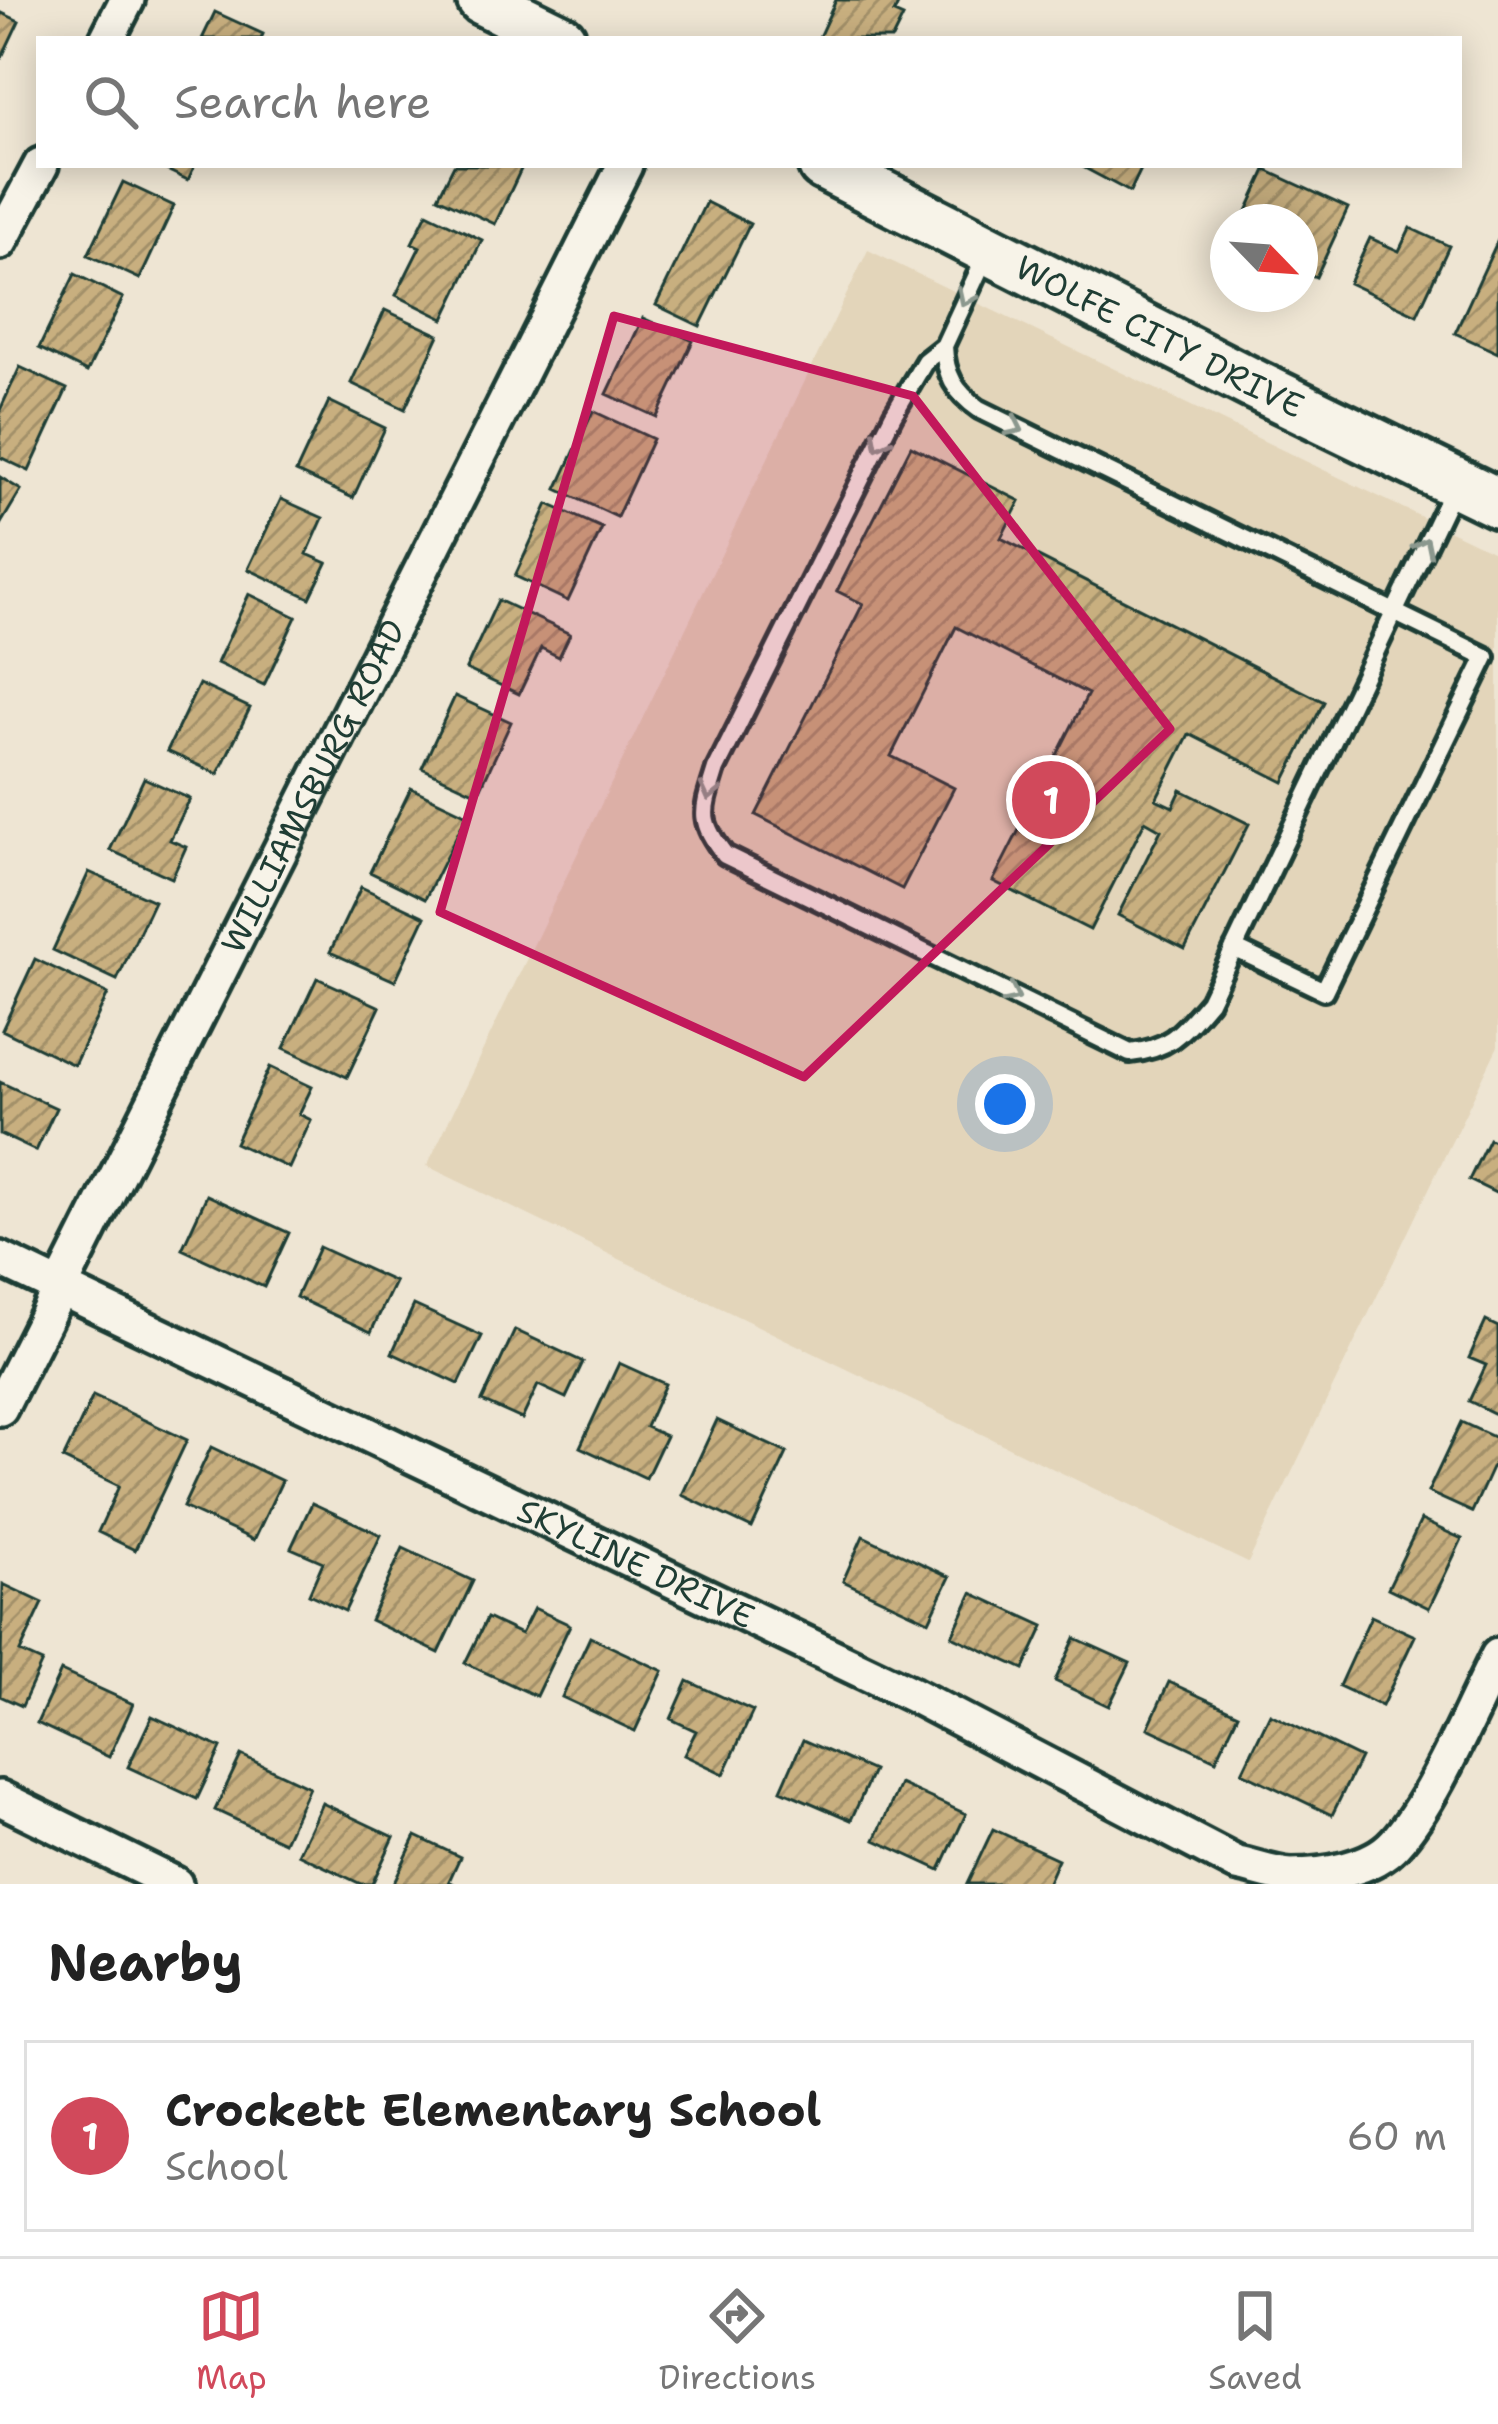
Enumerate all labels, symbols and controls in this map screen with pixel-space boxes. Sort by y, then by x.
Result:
search box [36,36,1462,168]
icon: search [78,69,144,135]
text: Search here [174,72,431,132]
north arrow [1210,204,1318,312]
street label: WOLFE CITY DRIVE [1008,244,1312,428]
one-way arrow [957,286,981,307]
one-way arrow [1003,412,1024,436]
one-way arrow [870,430,894,451]
one-way arrow [1410,537,1434,558]
street label: WILLIAMSBURG ROAD [210,612,415,961]
pin: 1 [1012,755,1090,845]
one-way arrow [699,781,724,802]
one-way arrow [1000,981,1021,1005]
your location [975,1074,1035,1134]
street label: SKYLINE DRIVE [510,1487,762,1639]
text: Nearby [48,1928,243,1996]
text: Crockett Elementary School [165,2080,821,2140]
text: 1 [81,2110,99,2162]
text: 60 m [1347,2110,1447,2162]
text: School [165,2140,288,2192]
tab: Map [196,2283,267,2400]
tab: Directions [659,2283,816,2400]
tab: Saved [1208,2283,1302,2400]

